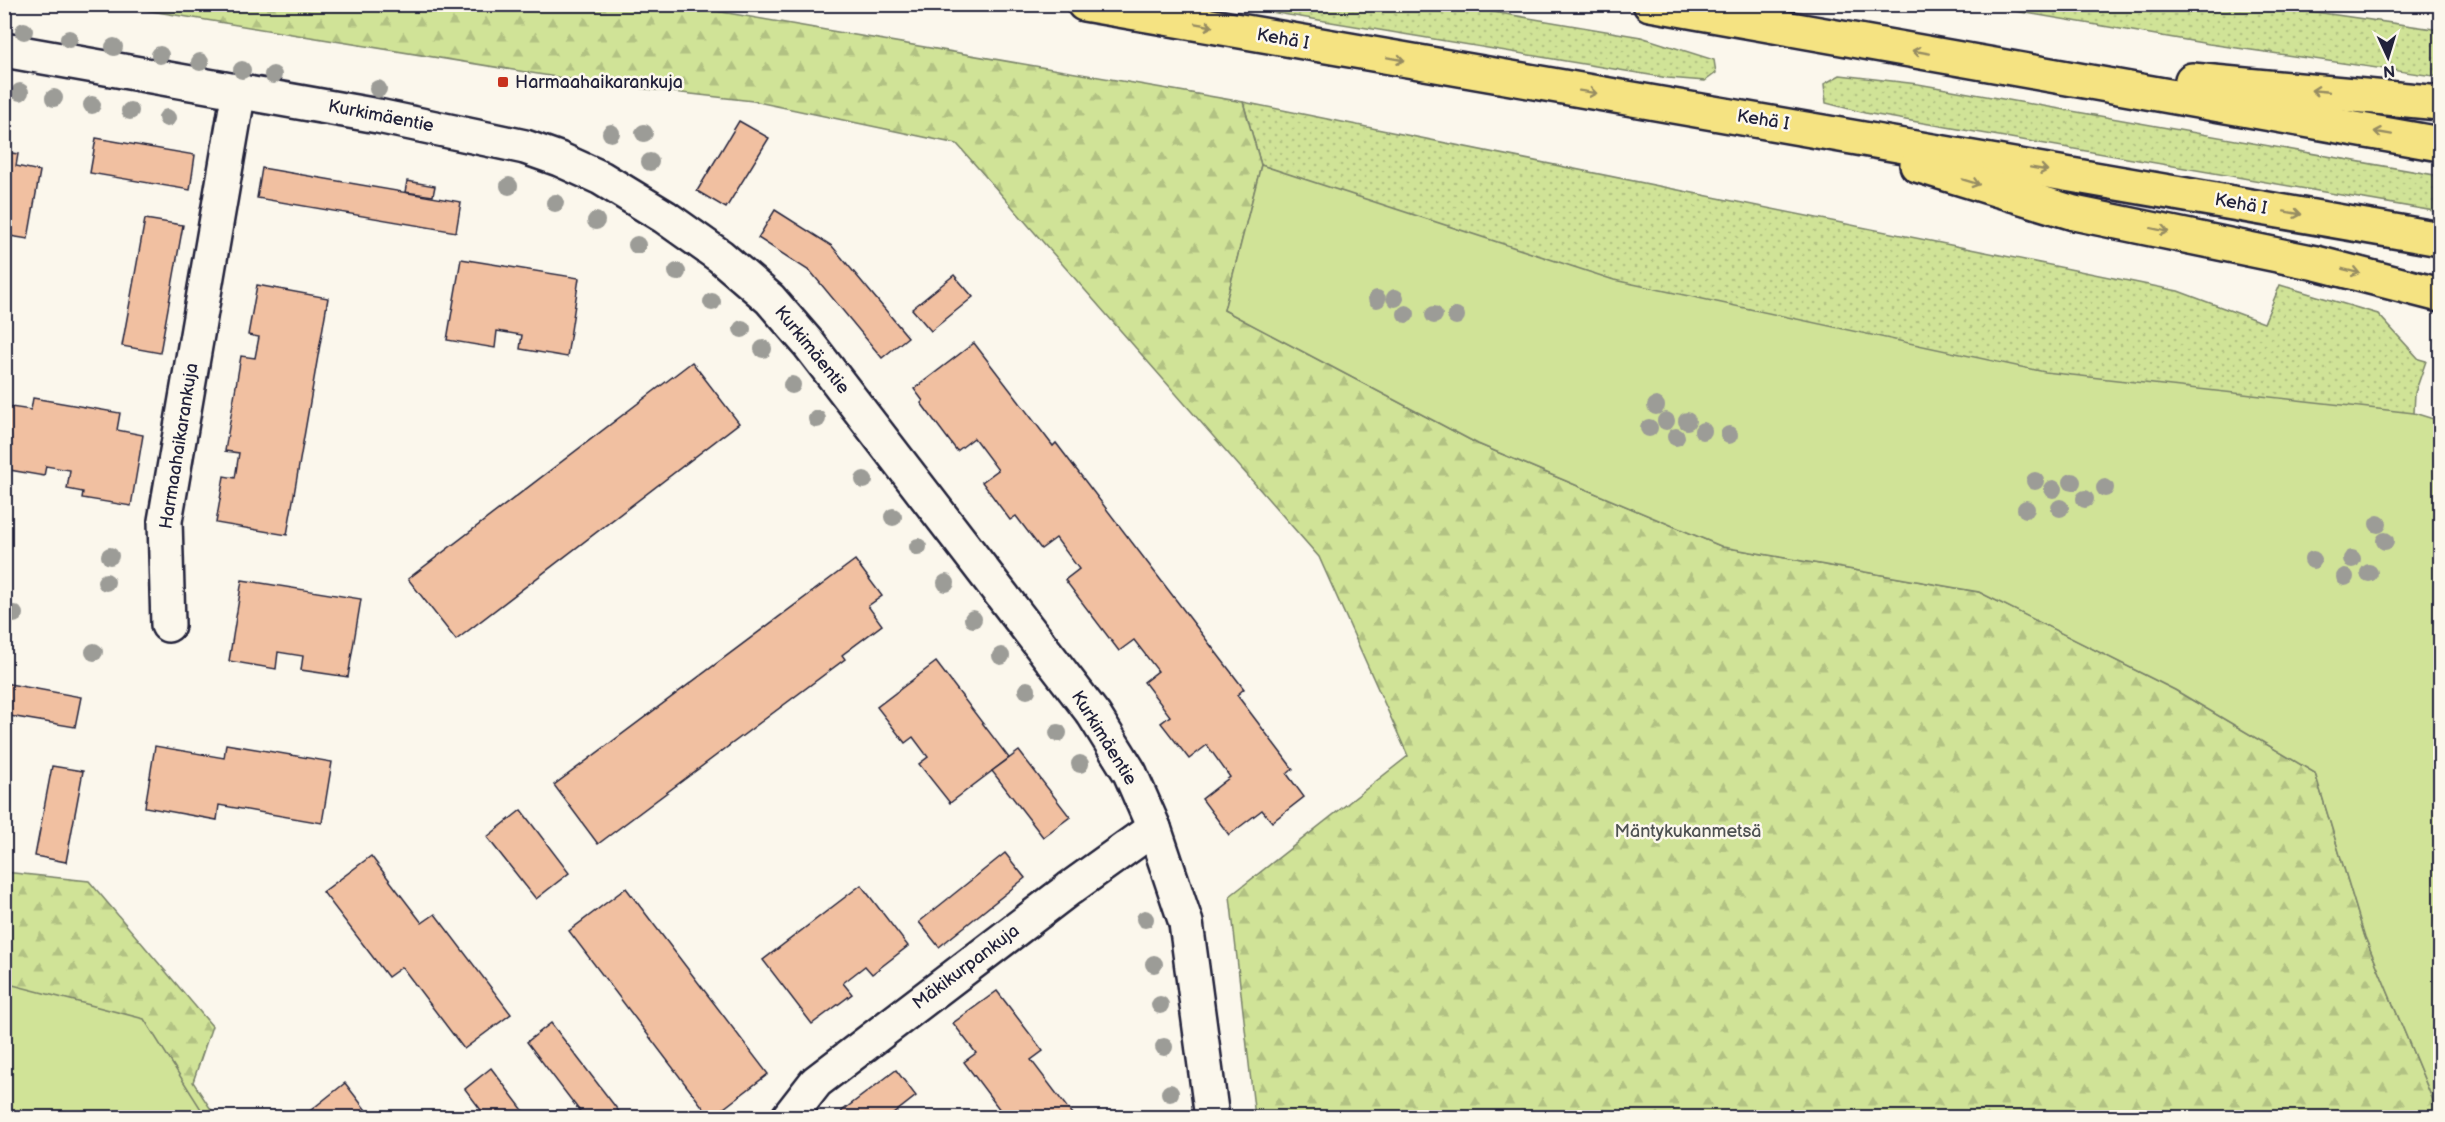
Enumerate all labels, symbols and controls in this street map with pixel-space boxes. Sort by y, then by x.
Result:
one-way arrow [1193,20,1213,31]
street label: Kehä I [1255,24,1311,54]
north arrow [2358,27,2418,87]
one-way arrow [1911,46,1931,57]
one-way arrow [1386,53,1405,64]
text: N [2382,61,2396,80]
place label: Harmaahaikarankuja [515,72,683,93]
marker: Harmaahaikarankuja [496,75,510,89]
one-way arrow [2310,85,2330,96]
one-way arrow [1578,87,1597,98]
street label: Kurkimäentie [326,95,436,137]
street label: Kehä I [1735,106,1791,134]
one-way arrow [2374,128,2393,139]
one-way arrow [2029,164,2049,175]
one-way arrow [1962,177,1981,188]
street label: Kehä I [2213,189,2269,219]
one-way arrow [2283,208,2303,219]
one-way arrow [2150,225,2169,237]
one-way arrow [2341,266,2360,278]
street label: Kurkimäentie [770,302,854,398]
street label: Harmaahaikarankuja [155,361,203,531]
street label: Kurkimäentie [1067,687,1141,789]
park label: Mäntykukanmetsä [1614,821,1762,842]
street label: Mäkikurpankuja [909,920,1023,1014]

